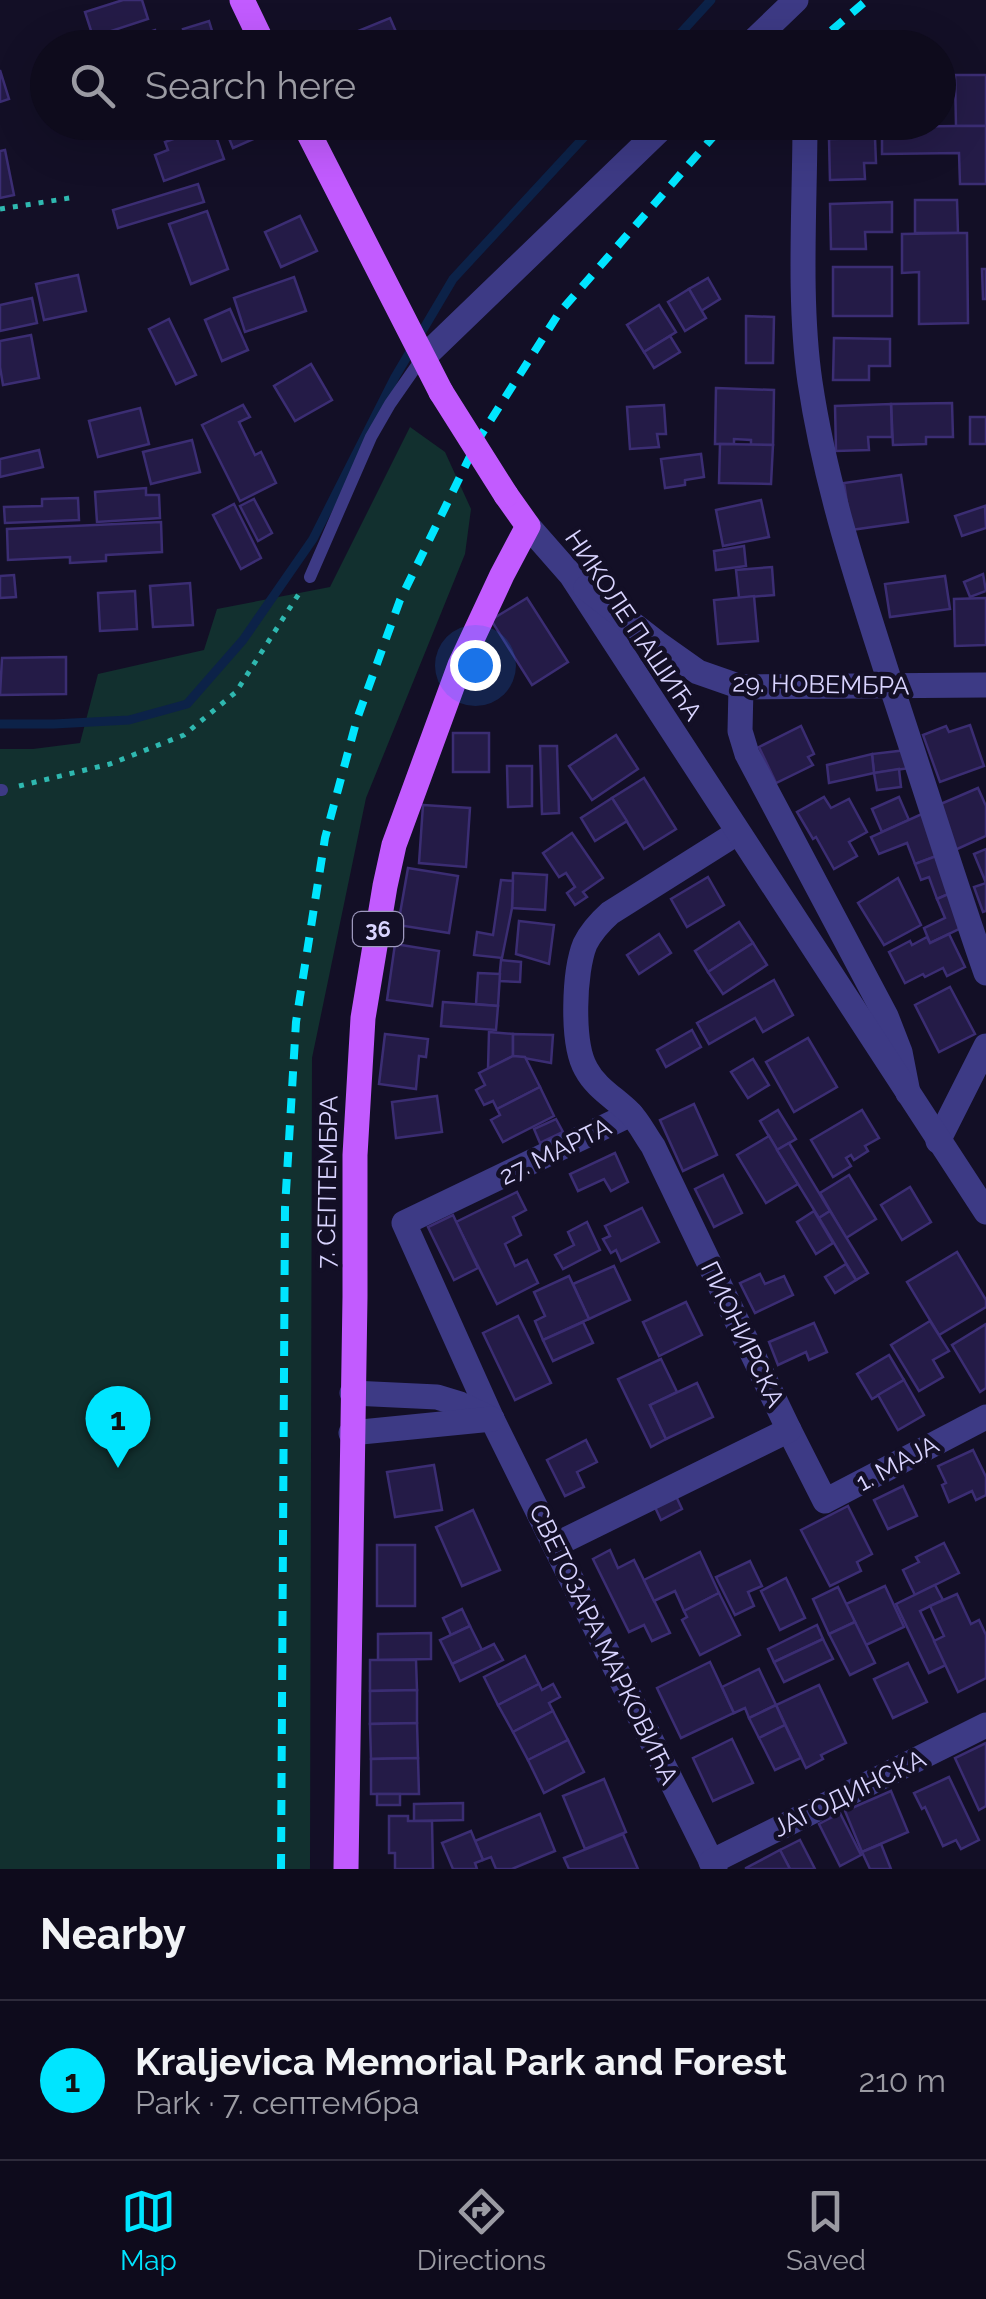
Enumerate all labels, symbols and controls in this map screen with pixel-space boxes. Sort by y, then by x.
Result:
search box [30,30,956,140]
icon: search [65,58,120,113]
text: Search here [145,63,356,108]
street label: НИКОЛЕ ПАШИЋА [559,524,709,726]
your location [450,640,501,691]
street label: 29. НОВЕМБРА [732,667,910,701]
road number: 36 [353,912,403,946]
street label: 7. СЕПТЕМБРА [310,1095,344,1269]
street label: 27. МАРТА [494,1111,616,1191]
street label: ПИОНИРСКА [695,1256,791,1412]
pin: 1 [86,1386,150,1468]
street label: 1. МАЈА [851,1429,943,1497]
street label: СВЕТОЗАРА МАРКОВИЋА [523,1499,685,1789]
street label: ЈАГОДИНСКА [768,1743,930,1843]
text: Nearby [40,1910,186,1959]
text: Kraljevica Memorial Park and Forest [135,2039,787,2084]
text: 1 [65,2062,80,2099]
text: 210 m [858,2062,946,2099]
text: Park · 7. септембра [135,2084,419,2121]
tab: Map [120,2184,177,2277]
tab: Directions [417,2184,546,2277]
tab: Saved [786,2184,866,2277]

